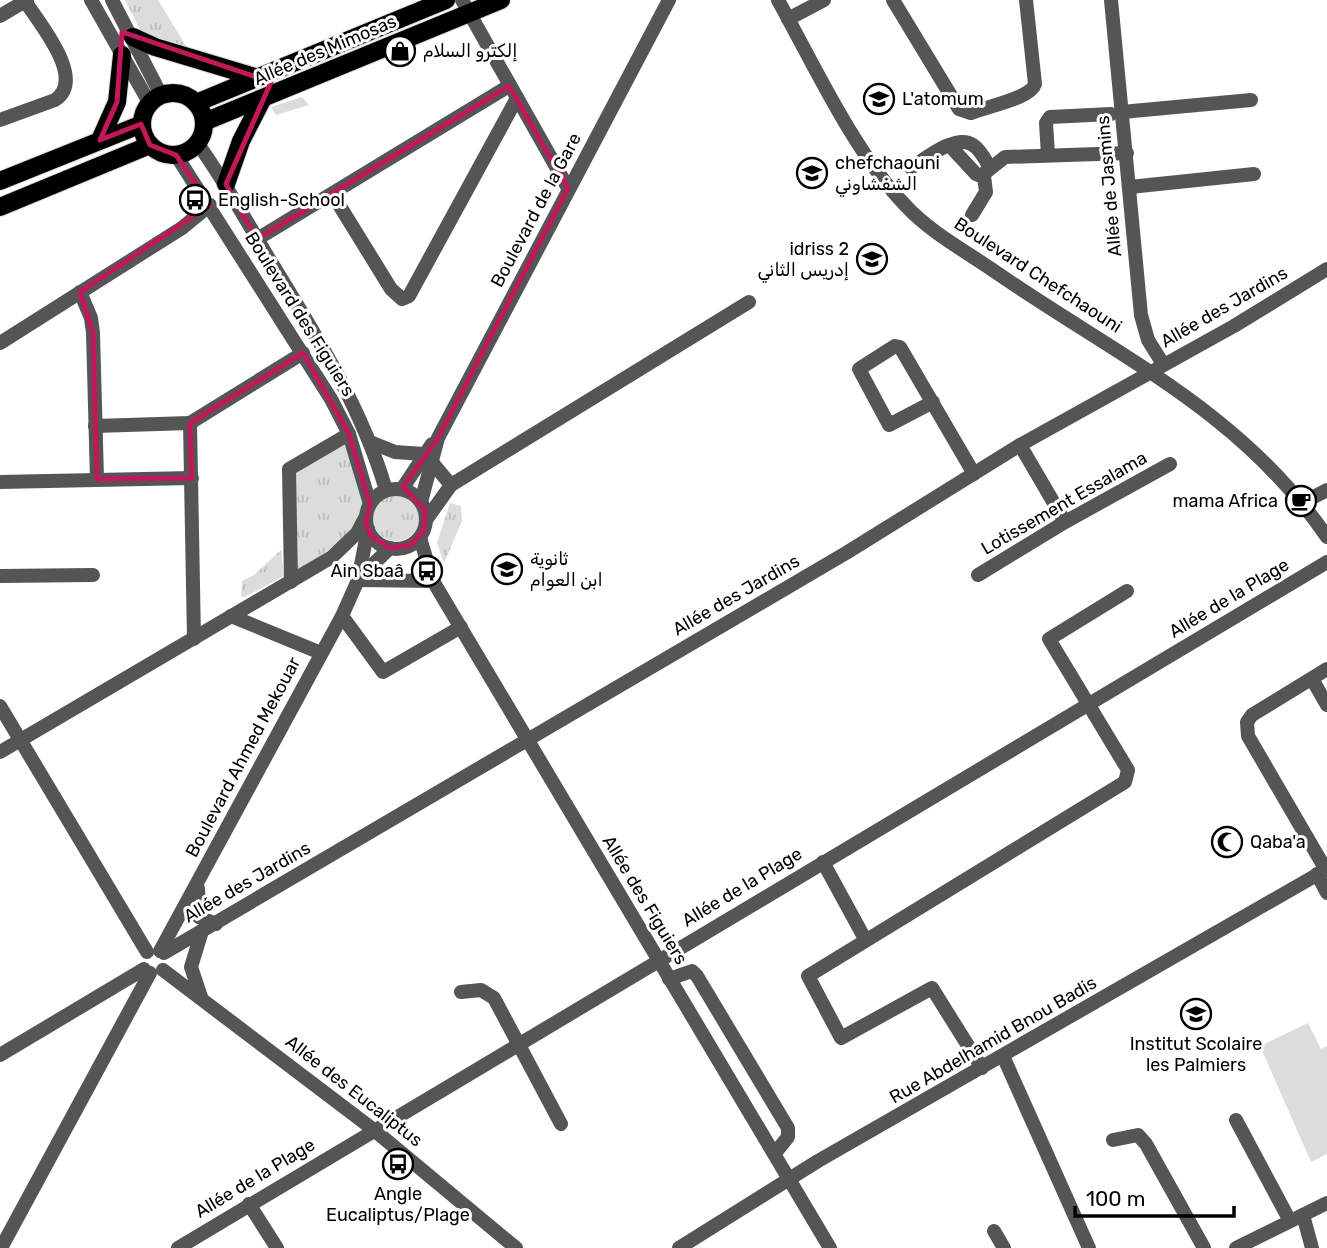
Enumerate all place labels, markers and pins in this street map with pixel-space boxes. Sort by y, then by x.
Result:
shop icon: إلكترو السلام [383,34,417,68]
place label: إلكترو السلام [423,40,517,62]
school or university icon: L'atomum [862,82,896,116]
place label: L'atomum [902,88,984,110]
place label: chefchaouni الشفشاوني [835,152,940,197]
school or university icon: chefchaouni الشفشاوني [795,156,829,190]
bus stop icon: English-School [178,183,212,217]
place label: English-School [218,189,345,211]
place label: idriss 2 إدريس الثاني [758,238,849,283]
school or university icon: idriss 2 إدريس الثاني [855,242,889,276]
cafe icon: mama Africa [1284,484,1318,518]
place label: mama Africa [1173,490,1278,512]
place label: ثانوية ابن العوام [530,548,603,591]
school or university icon: ثانوية ابن العوام [490,552,524,586]
bus stop icon: Ain Sbaâ [410,554,444,588]
place label: Ain Sbaâ [330,560,404,582]
mosque icon: Qaba'a [1210,825,1244,859]
place label: Qaba'a [1250,831,1306,853]
school or university icon: Institut Scolaire les Palmiers [1179,997,1213,1031]
place label: Institut Scolaire les Palmiers [1130,1033,1262,1076]
bus stop icon: Angle Eucaliptus/Plage [381,1147,415,1181]
place label: Angle Eucaliptus/Plage [326,1183,470,1226]

